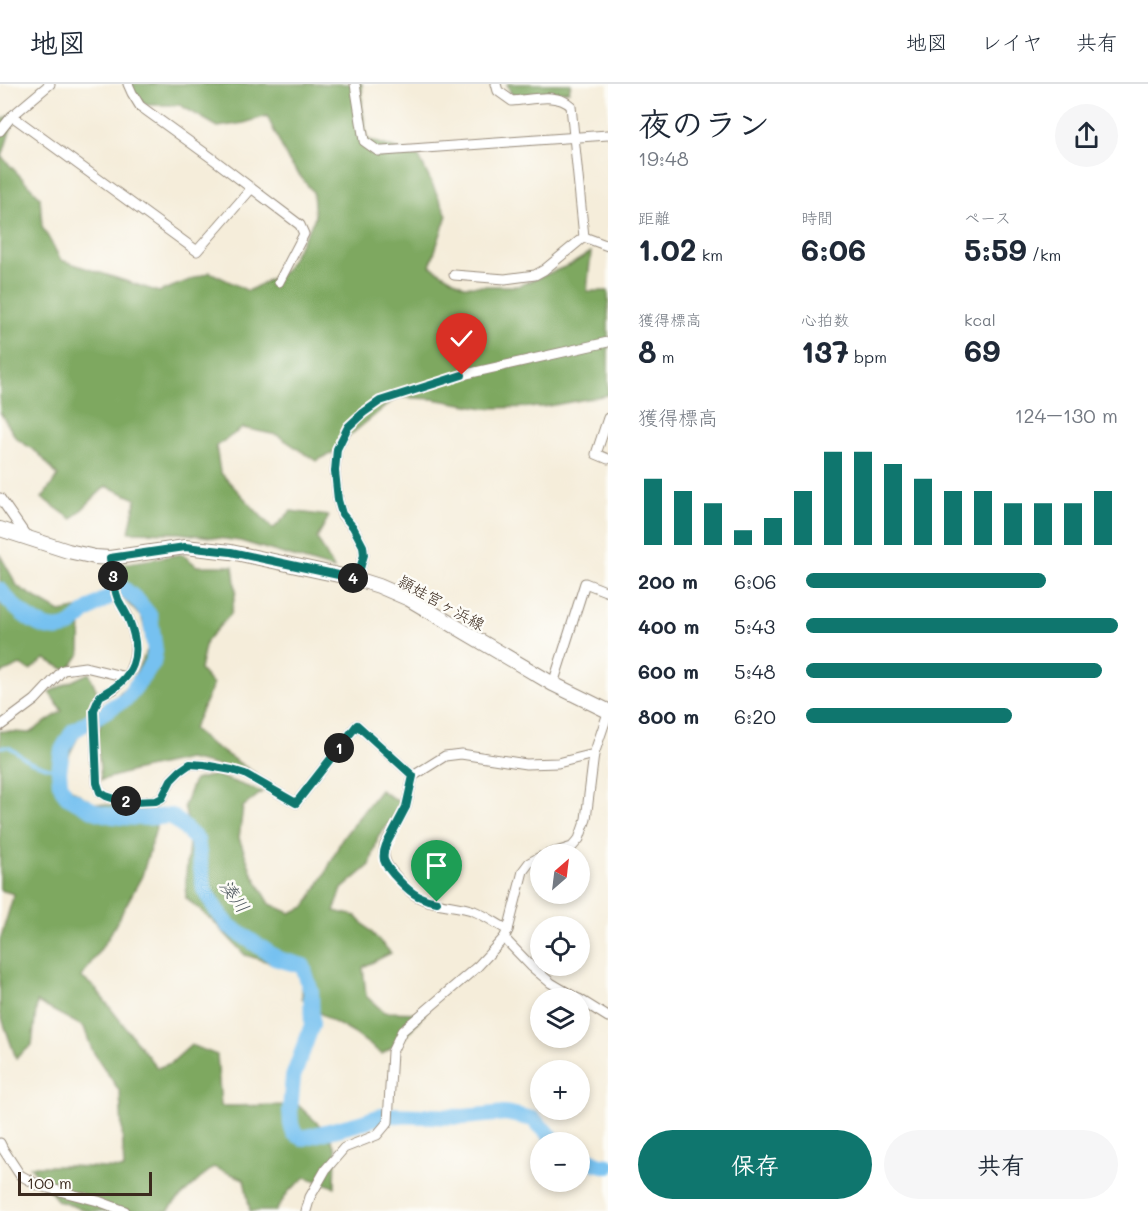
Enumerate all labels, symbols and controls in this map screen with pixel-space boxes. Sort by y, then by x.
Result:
text: 地図 [30,24,86,60]
text: 地図 [906,28,948,55]
text: レイヤ [981,28,1043,55]
text: 共有 [1076,28,1118,55]
text: 夜のラン [638,101,770,144]
button: share [1055,104,1118,167]
text: 19:48 [638,145,689,171]
text: 距離 [638,207,670,228]
text: 時間 [801,207,833,228]
text: ペース [964,207,1011,228]
text: 1.02 [638,229,697,269]
text: 6:06 [801,229,866,269]
text: 5:59 [964,229,1027,269]
text: km [697,244,723,265]
text: /km [1027,244,1061,265]
text: 獲得標高 [638,309,702,330]
text: 心拍数 [801,309,849,330]
text: kcal [964,309,996,330]
pin [436,313,487,375]
icon: check [445,322,478,355]
text: 69 [964,330,1000,370]
text: 8 [638,331,657,371]
text: 137 [801,331,849,371]
text: m [657,346,674,367]
text: bpm [849,346,887,367]
text: 124–130 m [1014,402,1118,428]
text: 獲得標高 [638,404,718,430]
pin: 3 [98,561,128,591]
pin: 4 [338,563,368,593]
text: 3 [108,565,118,586]
text: 4 [348,567,358,588]
text: 200 m [638,568,698,594]
text: 6:06 [734,568,777,594]
street label: 頴娃宮ヶ浜線 [395,570,489,634]
text: 400 m [638,613,699,639]
text: 5:43 [734,613,775,639]
text: 600 m [638,658,699,684]
text: 5:48 [734,658,776,684]
text: 800 m [638,703,699,729]
text: 6:20 [734,703,776,729]
pin: 1 [324,733,354,763]
text: 1 [335,737,343,758]
pin: 2 [111,786,141,816]
text: 2 [122,790,130,811]
pin [411,840,462,902]
north arrow [530,844,590,904]
map controls [530,844,590,1192]
icon: arrive [420,849,453,882]
water label: 湊川 [215,874,255,918]
button: locate [530,916,590,976]
button: layers [530,988,590,1048]
button: + [530,1060,590,1120]
button: 保存 [638,1130,872,1199]
button: 共有 [884,1130,1118,1199]
button: − [530,1132,590,1192]
scale bar [18,1169,152,1196]
text: 100 m [27,1172,72,1193]

